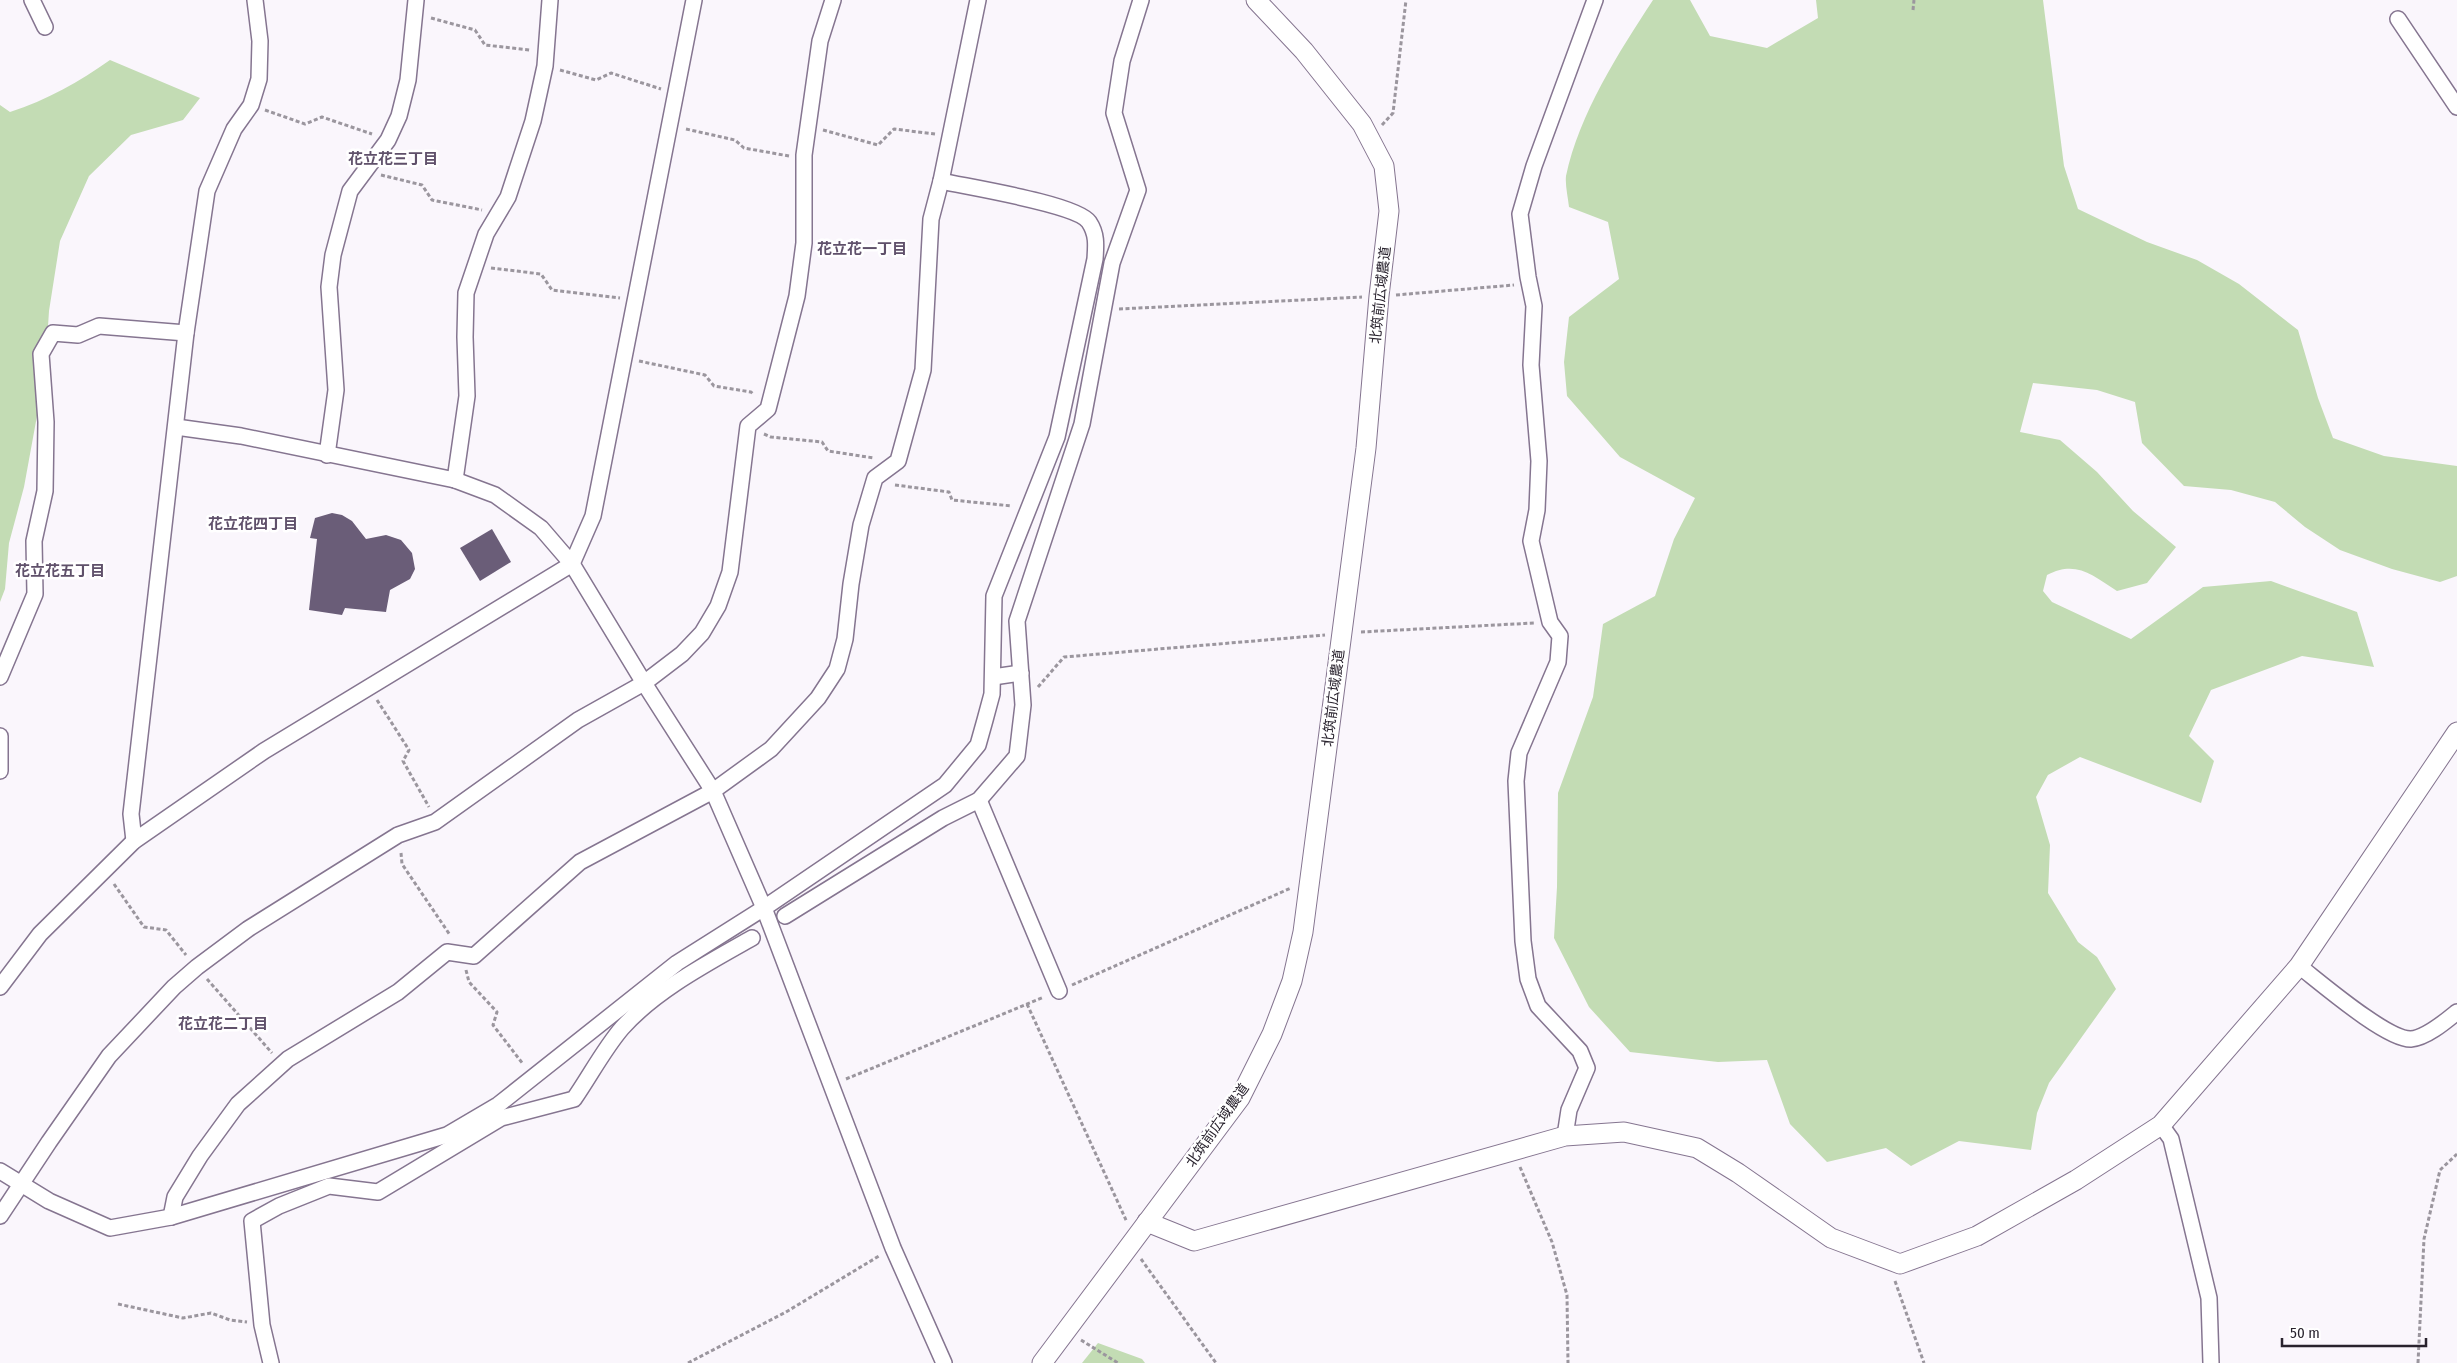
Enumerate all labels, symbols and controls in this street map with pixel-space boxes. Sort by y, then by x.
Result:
district label: 花立花三丁目 [348,150,438,168]
district label: 花立花一丁目 [817,240,907,258]
street label: 北筑前広域農道 [1367,245,1394,345]
district label: 花立花四丁目 [208,515,298,533]
district label: 花立花五丁目 [15,562,105,580]
street label: 北筑前広域農道 [1319,648,1348,748]
district label: 花立花二丁目 [178,1015,268,1033]
street label: 北筑前広域農道 [1182,1080,1252,1170]
scale bar [2282,1316,2426,1348]
text: 50 m [2290,1324,2320,1342]

